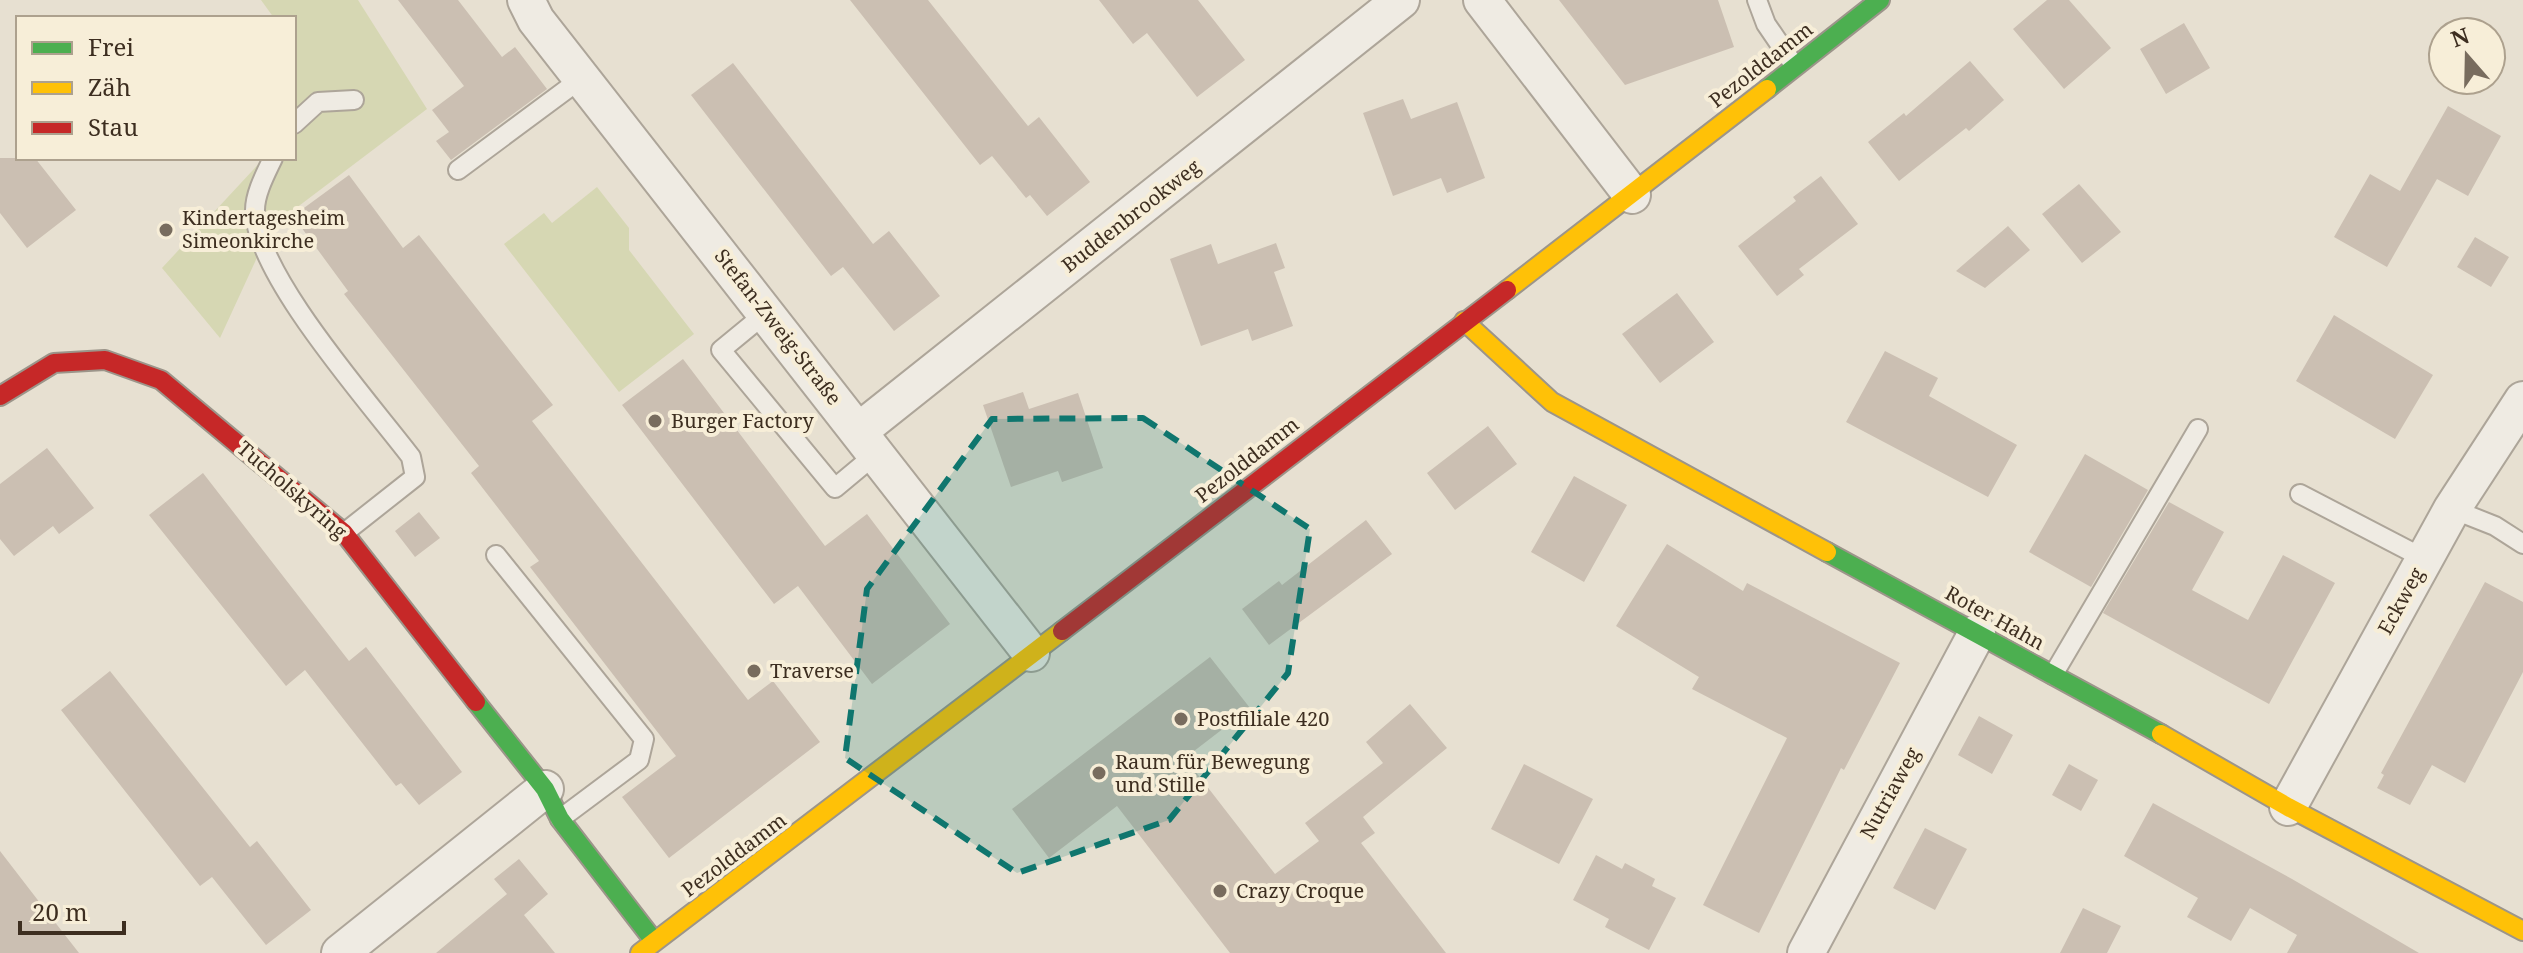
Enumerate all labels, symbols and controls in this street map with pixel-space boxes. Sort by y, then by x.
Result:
legend [16,16,296,160]
street label: Pezolddamm [1703,16,1818,114]
north arrow [2427,16,2507,96]
text: N [2447,19,2473,53]
text: Frei [88,30,134,63]
text: Zäh [88,70,131,103]
text: Stau [88,110,138,143]
street label: Buddenbrookweg [1056,153,1206,278]
place label: Kindertagesheim Simeonkirche [182,204,345,254]
marker: Kindertagesheim Simeonkirche [157,221,175,239]
street label: Stefan-Zweig-Straße [709,243,848,410]
place label: Burger Factory [671,407,814,434]
street label: Pezolddamm [1189,411,1304,509]
marker: Burger Factory [646,412,664,430]
street label: Tucholskyring [232,435,353,545]
street label: Eckweg [2371,562,2430,639]
street label: Roter Hahn [1941,579,2050,656]
place label: Traverse [770,657,854,684]
marker: Traverse [745,662,763,680]
place label: Postfiliale 420 [1197,705,1329,732]
marker: Postfiliale 420 [1172,710,1190,728]
street label: Nutriaweg [1853,742,1926,843]
place label: Raum für Bewegung und Stille [1115,748,1310,798]
marker: Raum für Bewegung und Stille [1090,764,1108,782]
street label: Pezolddamm [676,806,792,903]
place label: Crazy Croque [1236,877,1364,904]
marker: Crazy Croque [1211,882,1229,900]
scale bar [20,885,124,935]
text: 20 m [32,895,88,928]

